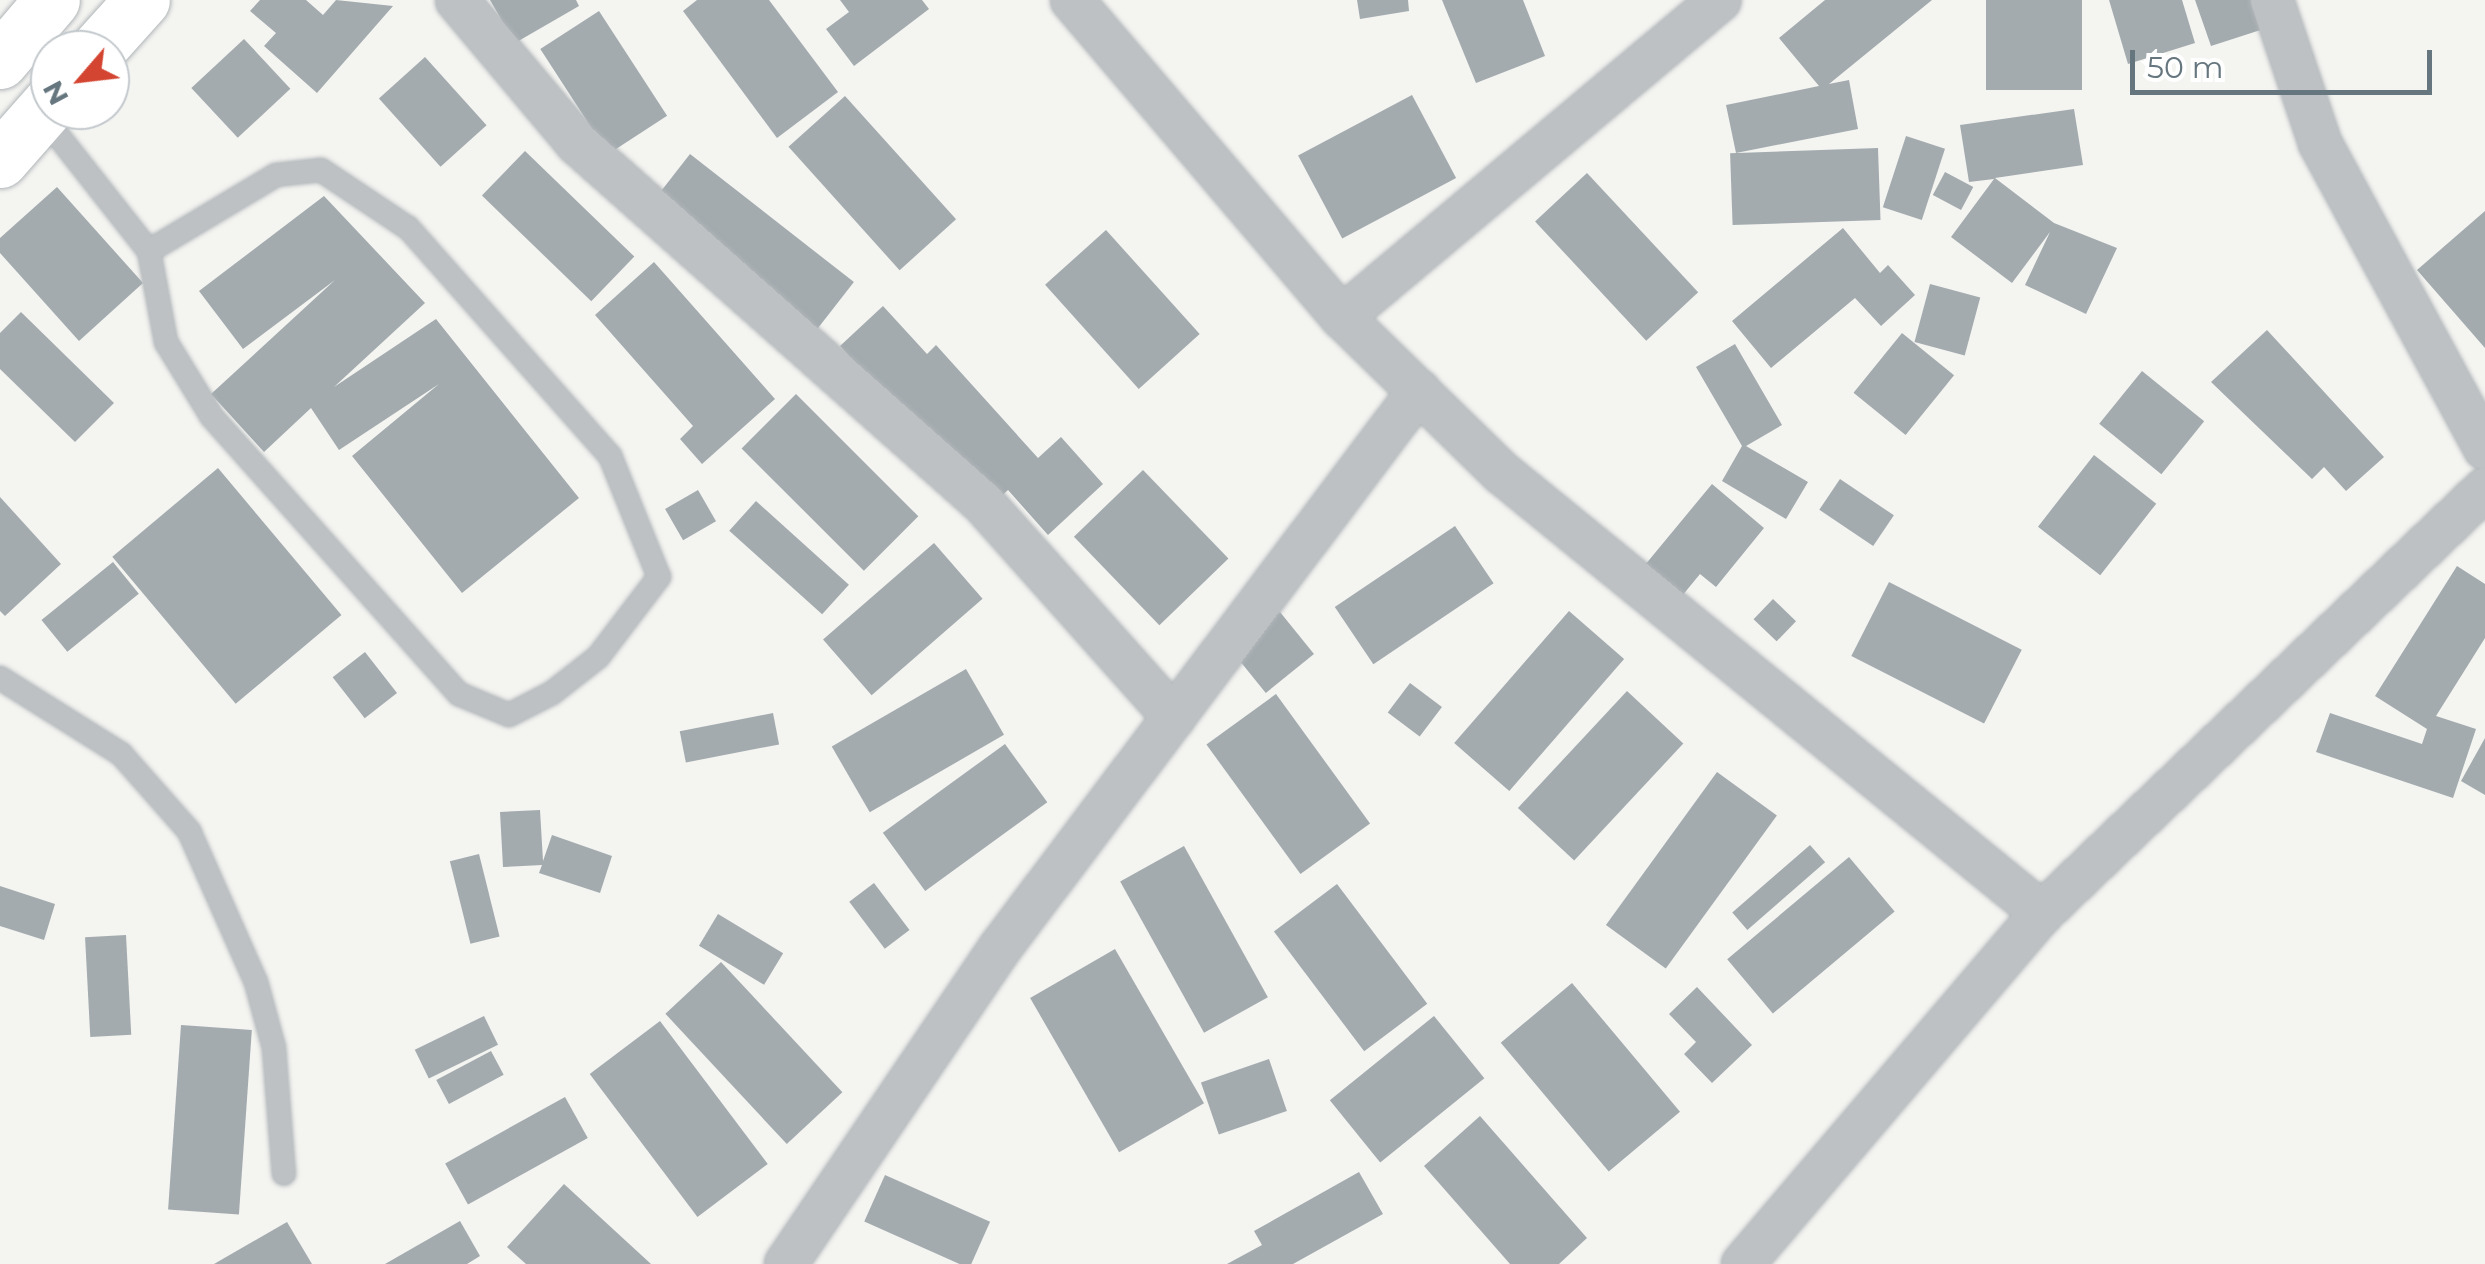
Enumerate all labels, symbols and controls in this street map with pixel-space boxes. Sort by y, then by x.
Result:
north arrow [30,30,130,130]
scale bar [2135,30,2438,92]
text: 50 m [2147,49,2224,86]
text: N [35,75,76,111]

